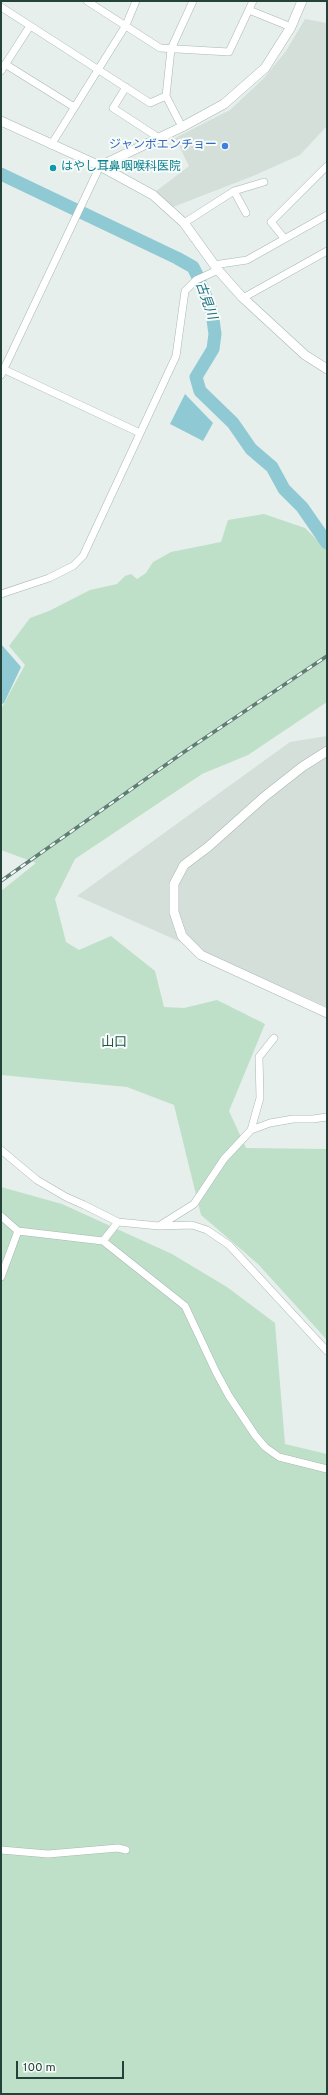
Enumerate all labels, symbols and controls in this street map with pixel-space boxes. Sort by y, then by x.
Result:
place label: ジャンボエンチョー [109,139,217,153]
marker: ジャンボエンチョー [220,141,230,151]
place label: はやし耳鼻咽喉科医院 [61,161,181,175]
marker: はやし耳鼻咽喉科医院 [48,163,58,173]
water label: 古見川 [191,280,219,322]
district label: 山口 [101,1035,127,1051]
scale bar [18,2053,126,2079]
text: 100 m [23,2060,56,2076]

